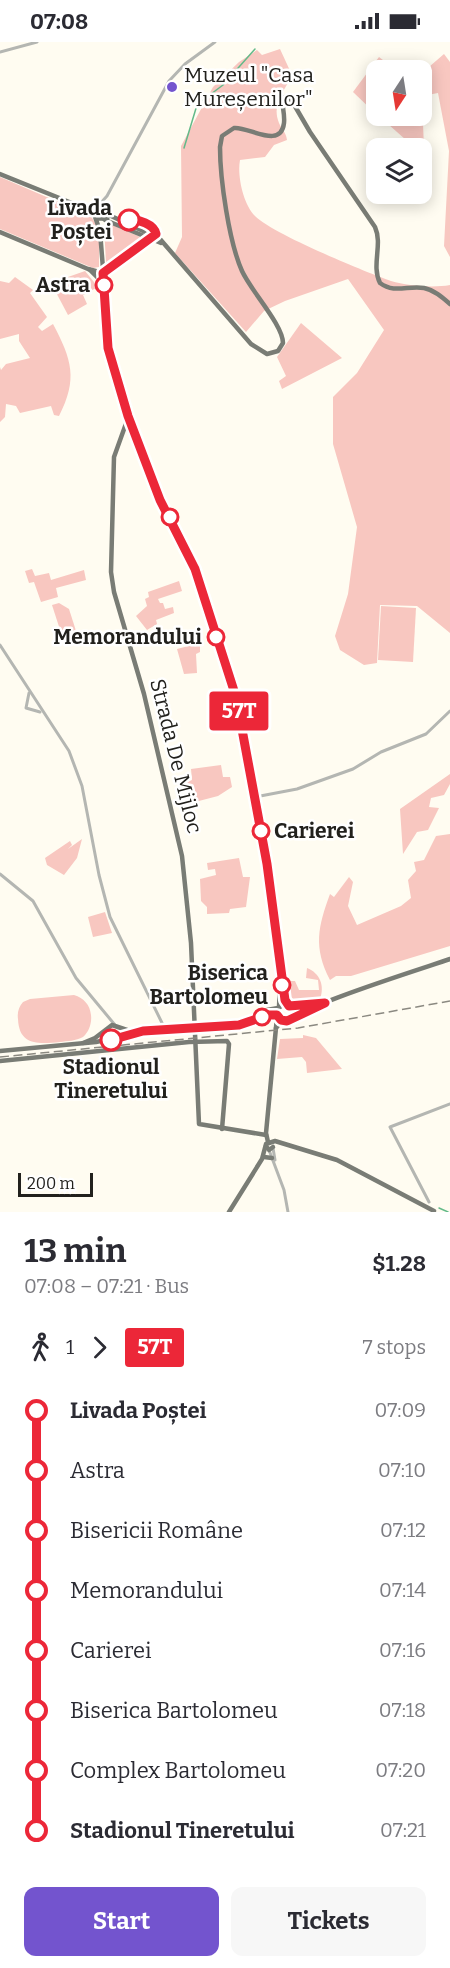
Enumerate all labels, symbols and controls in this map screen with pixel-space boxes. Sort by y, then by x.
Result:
text: 07:08 [30,8,88,35]
north arrow [366,60,432,126]
map controls [366,60,432,204]
place label: Muzeul "Casa Mureșenilor" [184,62,315,112]
marker: Muzeul "Casa Mureșenilor" [165,80,179,94]
button: layers [366,138,432,204]
place label: Livada Poștei [47,195,112,246]
marker: Livada Poștei [118,209,140,231]
place label: Astra [35,272,90,298]
marker: Astra [95,276,113,294]
unlabelled marker [161,508,179,526]
place label: Memorandului [53,624,202,650]
marker: Memorandului [207,628,225,646]
street label: Strada De Mijloc [144,676,208,836]
line badge: 57T [204,692,274,730]
text: 57T [221,698,257,724]
place label: Carierei [274,818,355,844]
marker: Carierei [252,822,270,840]
place label: Biserica Bartolomeu [149,960,268,1010]
marker: Biserica Bartolomeu [273,976,291,994]
unlabelled marker [253,1008,271,1026]
marker: Stadionul Tineretului [100,1029,122,1051]
place label: Stadionul Tineretului [54,1054,168,1104]
scale bar [18,1170,93,1198]
text: 200 m [27,1174,75,1193]
text: 13 min [24,1231,126,1271]
text: $1.28 [372,1250,426,1277]
text: 07:08 – 07:21 · Bus [24,1274,189,1298]
icon: walk [24,1331,57,1364]
icon: forward [83,1331,116,1364]
text: 57T [137,1334,172,1360]
text: 1 [66,1335,74,1359]
text: 7 stops [362,1335,426,1359]
text: Livada Poștei [70,1397,206,1424]
text: 07:09 [374,1398,426,1422]
text: Astra [70,1457,125,1484]
text: 07:10 [378,1458,426,1482]
text: Bisericii Române [70,1517,243,1544]
text: 07:12 [380,1518,426,1542]
text: Memorandului [70,1577,223,1604]
text: 07:14 [379,1578,426,1602]
text: Carierei [70,1637,152,1664]
text: 07:16 [379,1638,426,1662]
text: Biserica Bartolomeu [70,1697,278,1724]
text: 07:18 [379,1698,426,1722]
text: Complex Bartolomeu [70,1757,286,1784]
text: 07:20 [375,1758,426,1782]
text: Stadionul Tineretului [70,1817,295,1844]
text: 07:21 [380,1818,426,1842]
button: Start [24,1887,219,1956]
button: Tickets [231,1887,426,1956]

